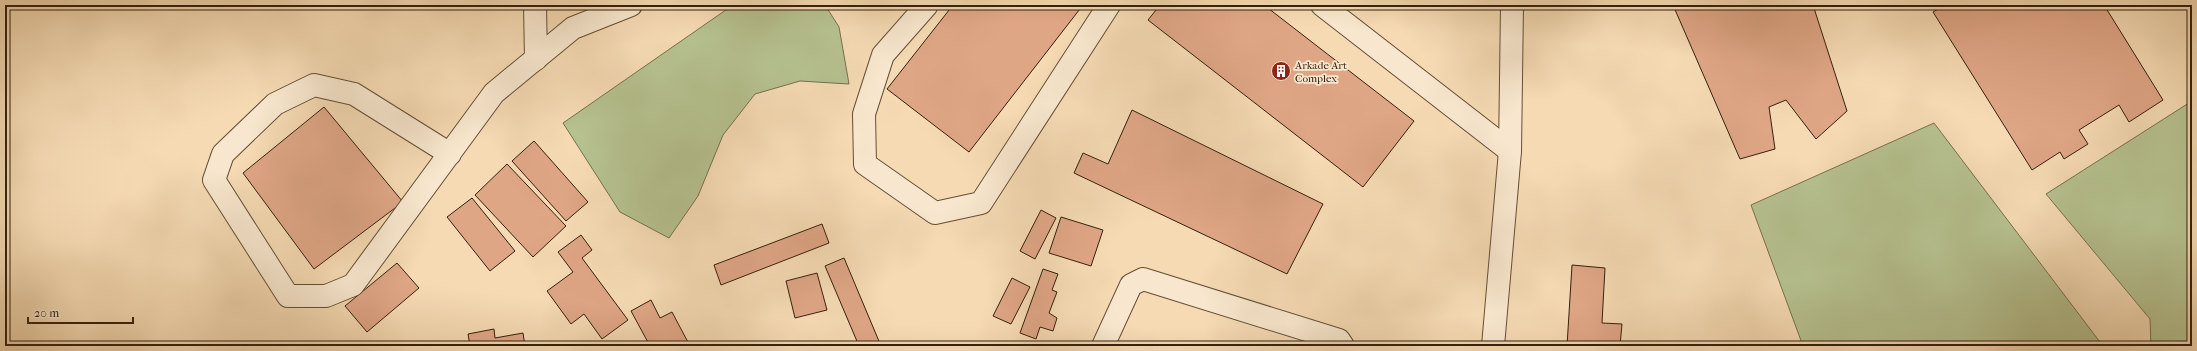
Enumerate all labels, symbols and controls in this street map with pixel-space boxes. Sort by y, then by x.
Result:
place label: Arkade Art Complex [1294,59,1347,85]
building icon: Arkade Art Complex [1270,60,1292,82]
scale bar [28,299,133,325]
text: 20 m [34,306,59,320]

